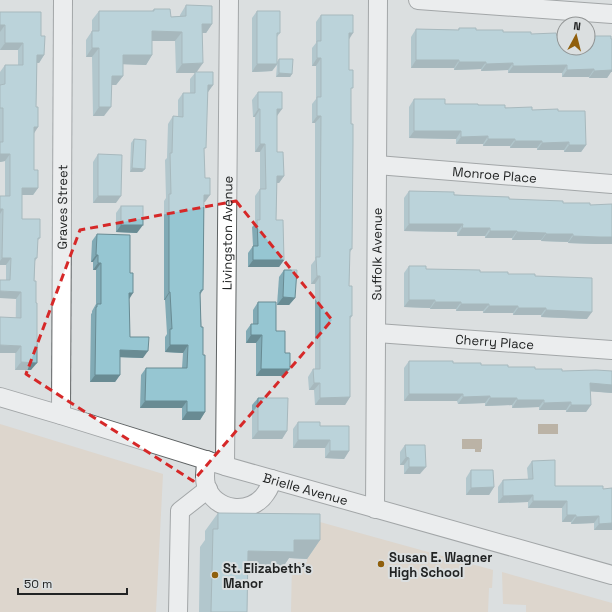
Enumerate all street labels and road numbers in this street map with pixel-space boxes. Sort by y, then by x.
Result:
street label: Monroe Place [452,163,538,186]
street label: Graves Street [53,165,71,249]
street label: Livingston Avenue [218,176,236,290]
street label: Suffolk Avenue [368,207,385,301]
street label: Cherry Place [455,330,535,353]
street label: Brielle Avenue [261,469,350,509]

